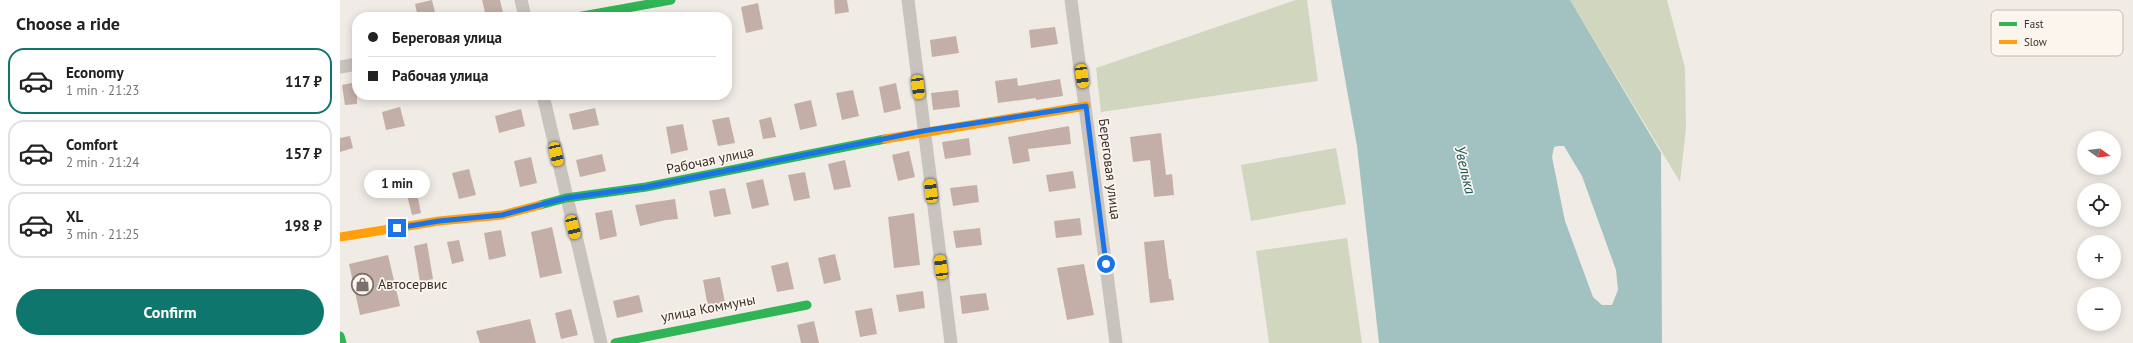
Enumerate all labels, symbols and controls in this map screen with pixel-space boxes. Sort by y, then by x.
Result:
legend [1991,10,2123,56]
text: Choose a ride [16,12,120,35]
text: Fast [2024,17,2044,31]
text: Береговая улица [392,28,502,47]
text: Slow [2024,35,2047,49]
icon: car [18,63,54,99]
text: Economy [66,63,124,82]
car [1074,63,1090,89]
text: Рабочая улица [392,66,488,85]
text: 117 ₽ [285,72,322,91]
car [911,74,925,100]
text: 1 min · 21:23 [66,82,139,99]
street label: Береговая улица [1095,117,1125,221]
north arrow [2077,131,2121,175]
map controls [2077,131,2121,331]
icon: car [18,135,54,171]
text: Comfort [66,135,118,154]
car [547,141,565,167]
street label: Рабочая улица [665,142,756,178]
text: 157 ₽ [285,144,322,163]
water label: Увелька [1451,144,1480,196]
text: 2 min · 21:24 [66,154,139,171]
callout: 1 min [364,170,430,198]
text: 1 min [381,175,413,192]
car [924,178,938,204]
button: locate [2077,183,2121,227]
icon: car [18,207,54,243]
text: XL [66,207,83,226]
car [564,214,582,240]
text: 198 ₽ [284,216,322,235]
route end [388,219,406,237]
text: 3 min · 21:25 [66,226,139,243]
button: + [2077,235,2121,279]
car [934,254,948,280]
route start [1097,255,1115,273]
shop icon: Автосервис [349,271,375,297]
place label: Автосервис [378,275,448,293]
button: − [2077,287,2121,331]
button: Confirm [16,289,324,335]
street label: улица Коммуны [659,290,757,326]

